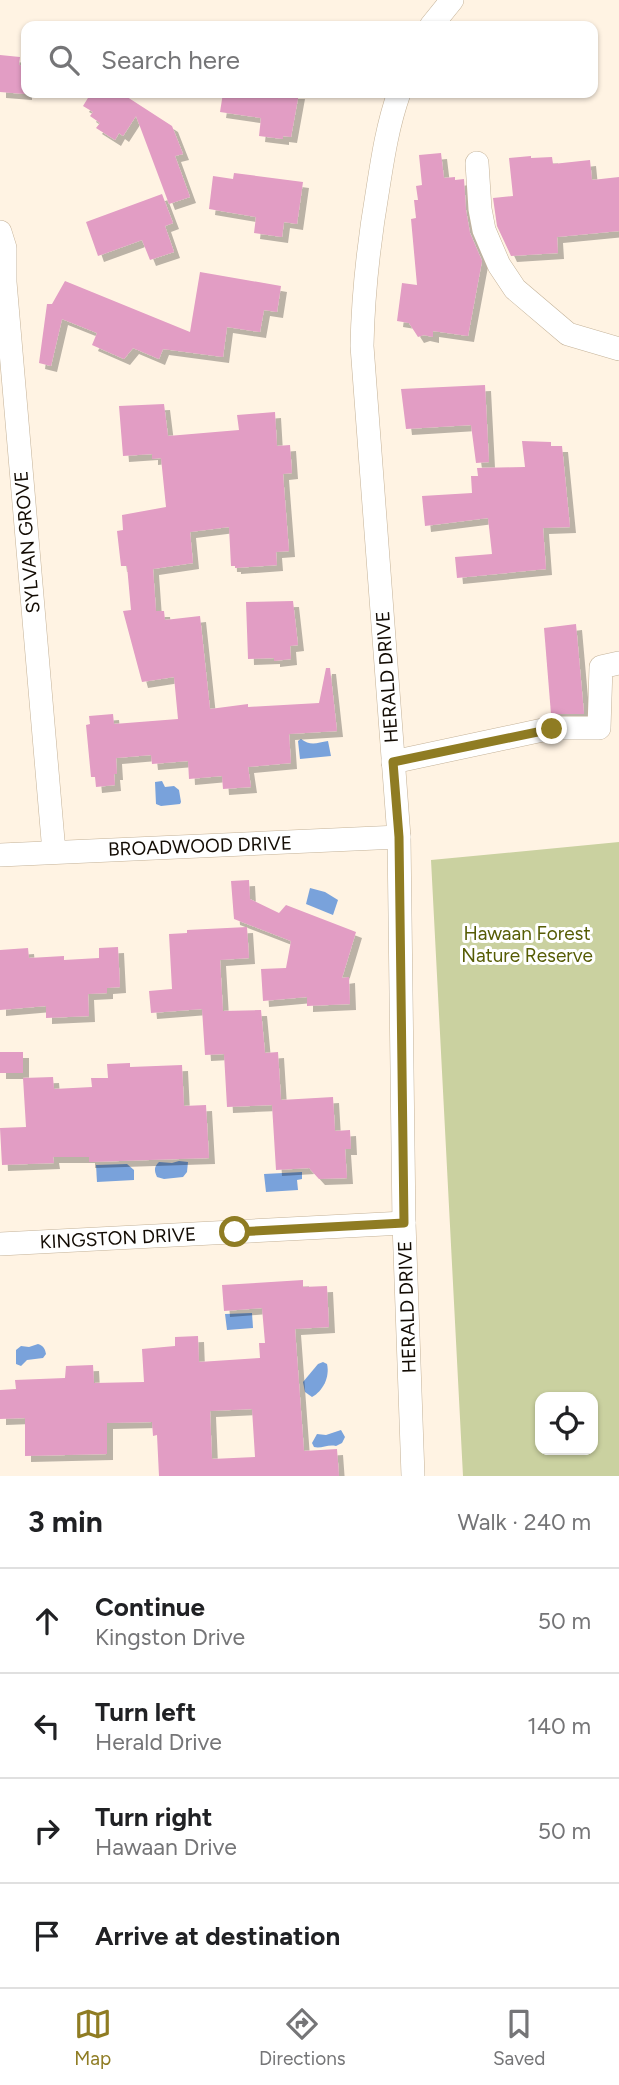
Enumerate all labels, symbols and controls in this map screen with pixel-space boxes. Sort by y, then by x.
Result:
search box [21,21,598,98]
icon: search [45,41,83,79]
text: Search here [101,44,240,76]
street label: SYLVAN GROVE [9,470,45,614]
street label: HERALD DRIVE [371,610,403,744]
route end [536,713,567,744]
street label: BROADWOOD DRIVE [108,831,292,861]
park label: Hawaan Forest Nature Reserve [461,922,593,967]
route start [219,1216,250,1247]
street label: KINGSTON DRIVE [39,1222,197,1254]
street label: HERALD DRIVE [393,1240,421,1374]
map controls [535,1392,598,1455]
button: locate [535,1392,598,1455]
text: 3 min [28,1503,103,1540]
text: Walk · 240 m [458,1508,591,1536]
text: Continue [95,1591,205,1623]
icon: ahead [28,1602,66,1640]
text: 50 m [538,1607,591,1635]
text: Kingston Drive [95,1623,245,1651]
text: Turn left [95,1696,196,1728]
icon: left [28,1707,66,1745]
text: 140 m [527,1712,591,1740]
text: Herald Drive [95,1728,222,1756]
text: Turn right [95,1801,212,1833]
icon: right [28,1812,66,1850]
text: 50 m [538,1817,591,1845]
text: Hawaan Drive [95,1833,237,1861]
icon: arrive [28,1917,66,1955]
text: Arrive at destination [95,1920,340,1952]
tab: Map [74,2005,112,2070]
tab: Directions [259,2005,346,2070]
tab: Saved [493,2005,545,2070]

